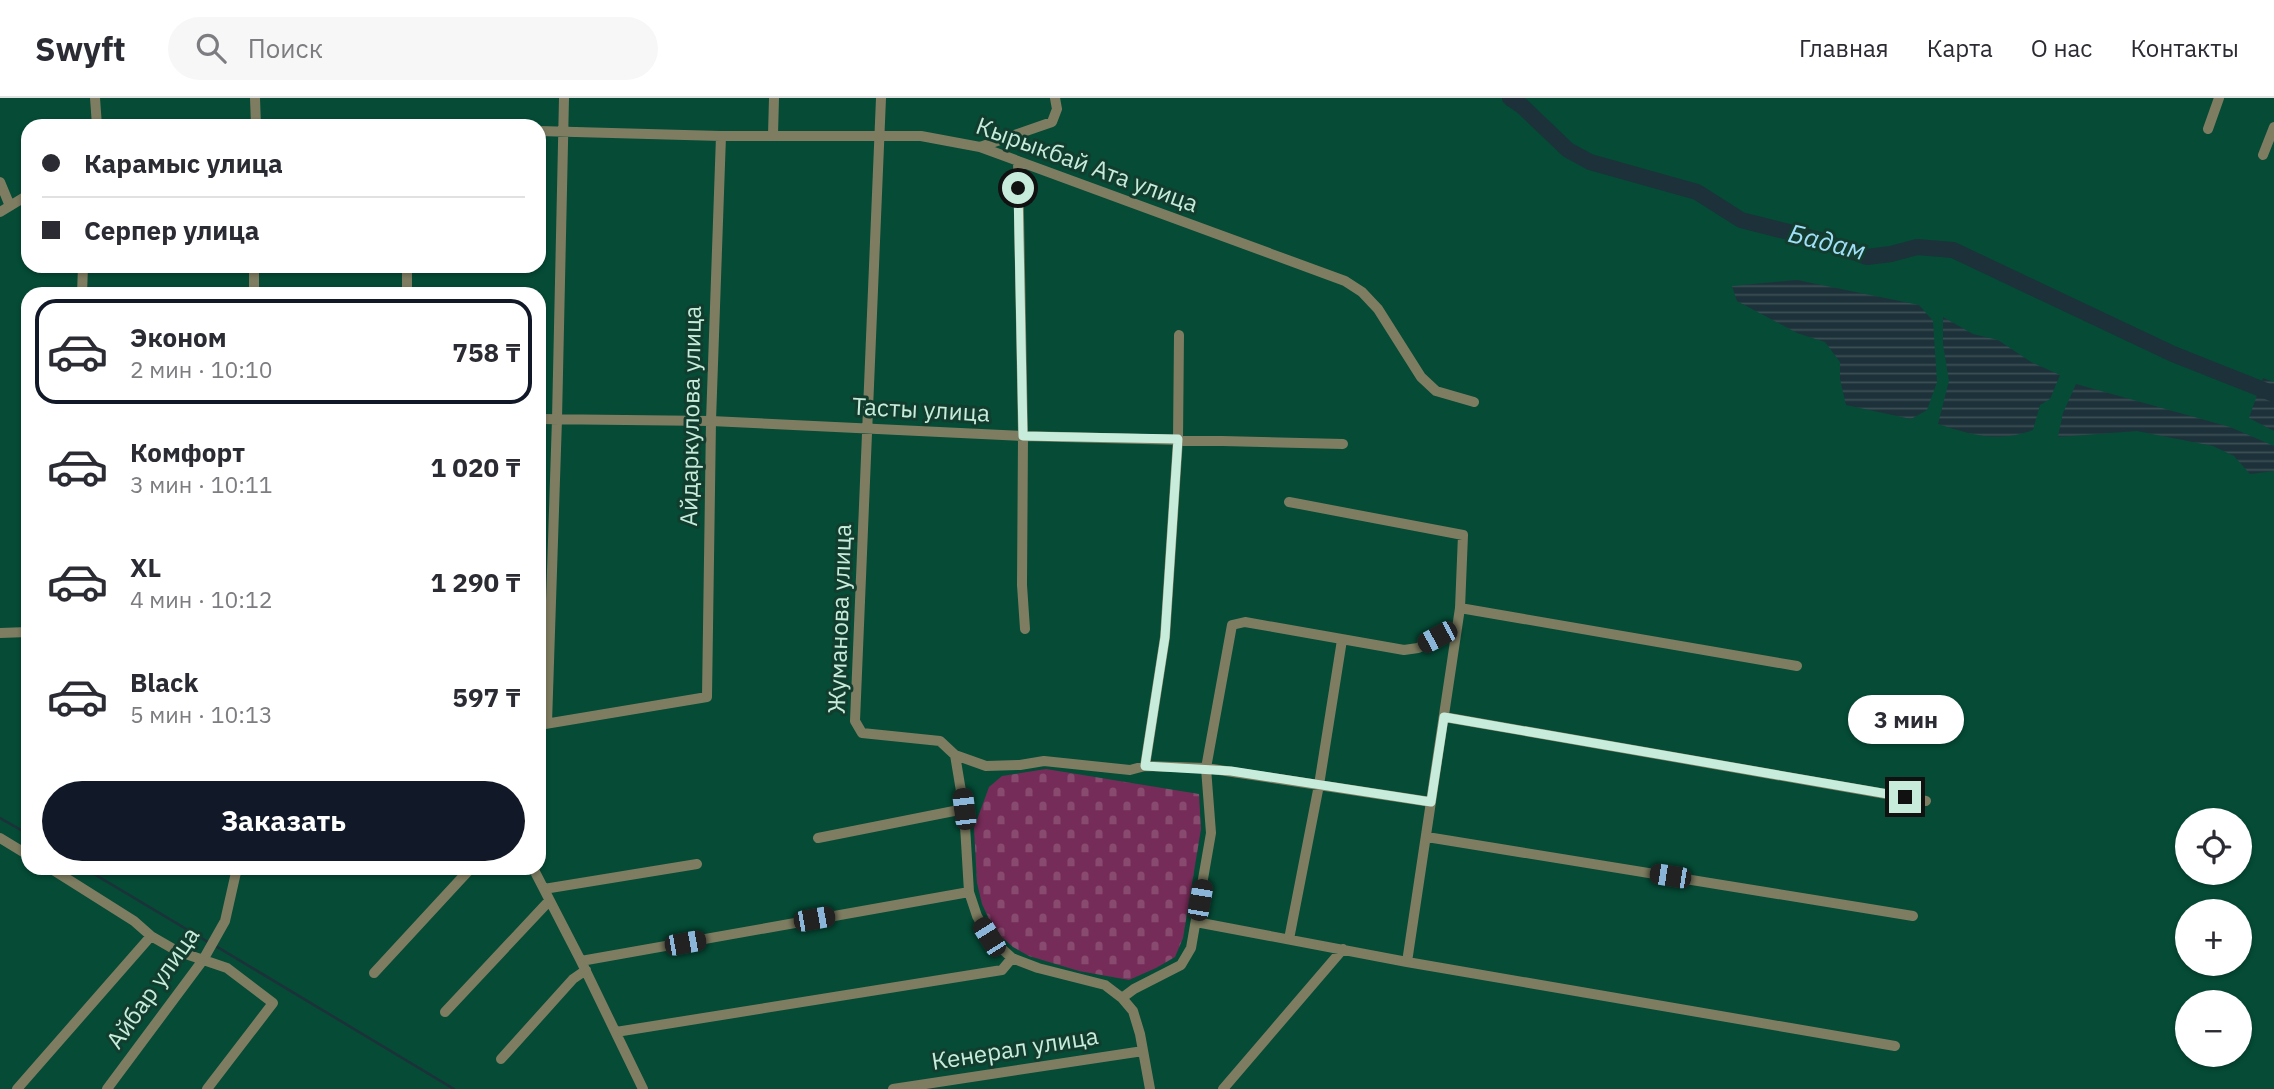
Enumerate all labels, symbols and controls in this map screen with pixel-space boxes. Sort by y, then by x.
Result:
search box [168,17,658,80]
text: Swyft [35,27,126,70]
icon: search [192,29,230,67]
text: Поиск [248,31,323,65]
text: Главная [1799,32,1889,64]
text: Карта [1927,32,1993,64]
text: О нас [2031,32,2092,64]
text: Контакты [2130,32,2239,64]
street label: Кырыкбай Ата улица [972,109,1203,219]
text: Карамыс улица [84,146,283,180]
route start [1002,172,1034,204]
text: Серпер улица [84,213,260,247]
water label: Бадам [1785,215,1869,267]
street label: Айдаркулова улица [672,305,708,527]
icon: car [46,320,109,383]
text: Эконом [130,320,227,354]
text: 758 ₸ [452,335,521,369]
text: 2 мин · 10:10 [130,354,273,384]
street label: Тасты улица [851,389,991,429]
icon: car [46,435,109,498]
text: Комфорт [130,435,245,469]
text: 1 020 ₸ [431,450,521,484]
text: 3 мин · 10:11 [130,469,273,499]
street label: Жуманова улица [820,523,858,715]
icon: car [46,550,109,613]
text: XL [130,550,161,584]
text: 1 290 ₸ [431,565,521,599]
text: 4 мин · 10:12 [130,584,273,614]
car [1414,618,1461,656]
icon: car [46,665,109,728]
text: Black [130,665,198,699]
text: 597 ₸ [452,680,521,714]
callout: 3 мин [1847,696,1963,744]
text: 5 мин · 10:13 [130,699,273,729]
text: 3 мин [1874,704,1938,734]
button: Заказать [42,781,525,861]
route end [1889,781,1921,813]
car [952,787,977,831]
map controls [2175,808,2252,1067]
button: locate [2175,808,2252,885]
car [1648,862,1693,890]
car [1187,877,1214,923]
button: + [2175,899,2252,976]
car [792,905,837,933]
car [969,914,1010,960]
street label: Айбар улица [98,920,206,1055]
car [663,929,708,957]
button: − [2175,990,2252,1067]
street label: Кенерал улица [929,1019,1101,1077]

